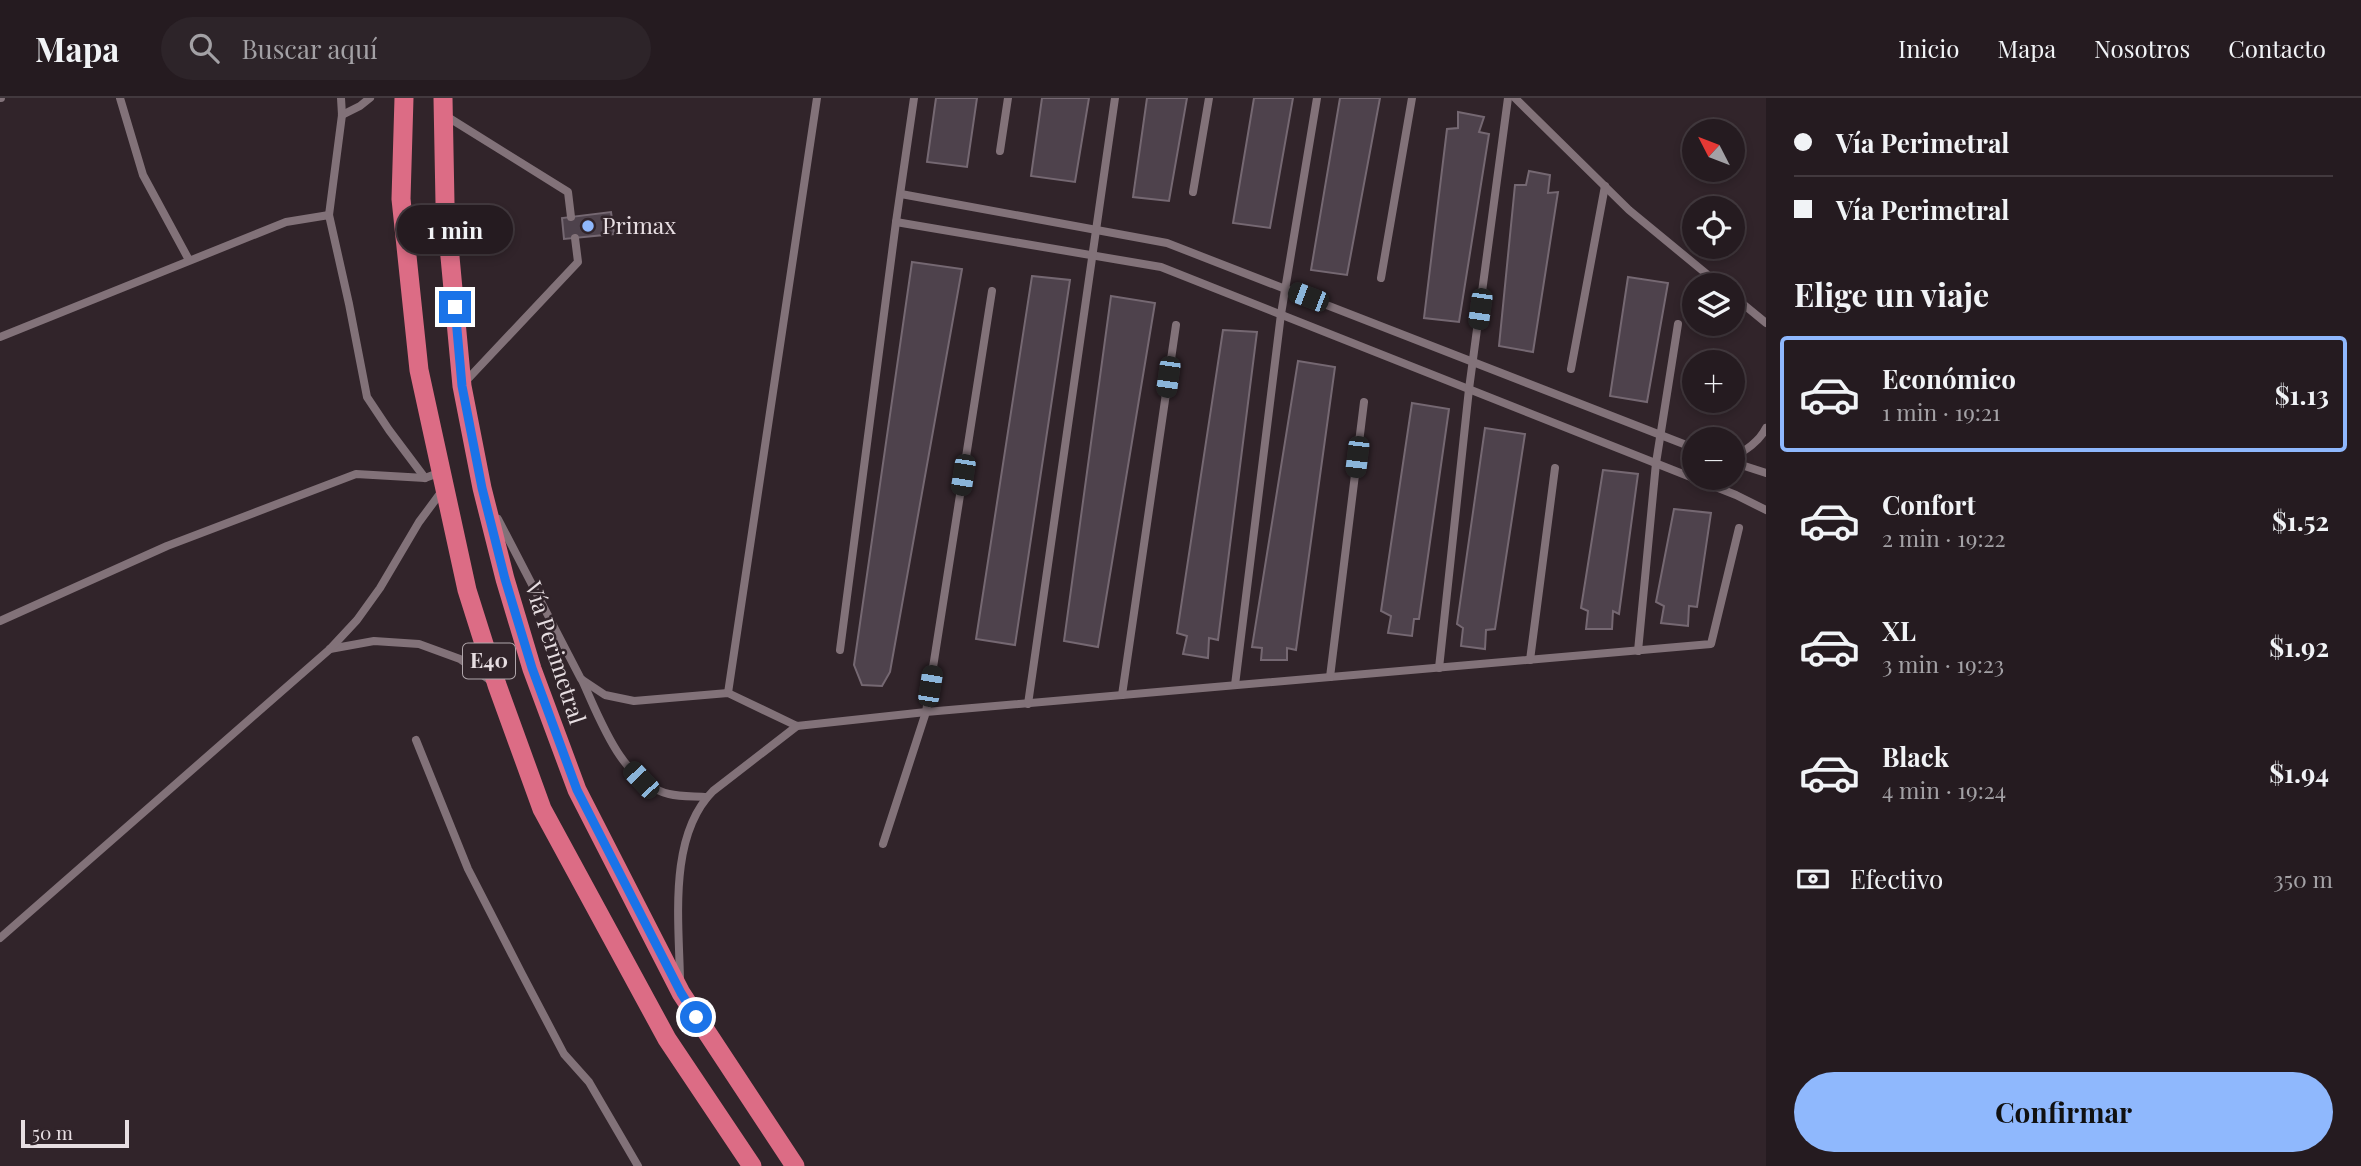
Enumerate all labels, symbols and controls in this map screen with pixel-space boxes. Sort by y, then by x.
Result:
search box [161,17,651,80]
text: Mapa [35,26,119,70]
icon: search [185,29,223,67]
text: Buscar aquí [241,31,378,66]
text: Inicio [1898,32,1959,64]
text: Mapa [1997,32,2056,64]
text: Nosotros [2094,32,2190,64]
text: Contacto [2228,32,2326,64]
north arrow [1682,119,1745,182]
map controls [1682,119,1745,490]
text: Vía Perimetral [1836,125,2009,160]
text: Vía Perimetral [1836,192,2009,227]
button: locate [1682,196,1745,259]
callout: 1 min [397,206,513,254]
place label: Primax [602,209,676,240]
text: 1 min [427,214,483,245]
marker: Primax [580,218,596,234]
text: Elige un viaje [1794,272,1989,315]
button: layers [1682,273,1745,336]
car [1285,280,1332,314]
car [1467,287,1494,331]
route end [439,291,471,323]
button: + [1682,350,1745,413]
car [1155,355,1182,399]
text: Económico [1882,361,2016,396]
icon: car [1798,363,1861,426]
text: $1.13 [2275,377,2329,412]
text: 1 min · 19:21 [1882,396,2001,427]
button: − [1682,427,1745,490]
car [1345,435,1370,479]
car [950,453,977,497]
text: Confort [1882,487,1976,522]
icon: car [1798,489,1861,552]
text: $1.52 [2272,503,2329,538]
text: 2 min · 19:22 [1882,522,2006,553]
street label: Vía Perimetral [518,576,594,728]
text: XL [1882,613,1916,648]
icon: car [1798,615,1861,678]
text: $1.92 [2269,629,2329,664]
road number: E40 [463,644,515,678]
text: 3 min · 19:23 [1882,648,2004,679]
car [917,664,944,708]
text: Black [1882,739,1949,774]
icon: car [1798,741,1861,804]
text: $1.94 [2269,755,2329,790]
car [619,757,664,803]
text: 4 min · 19:24 [1882,774,2006,805]
icon: cash [1794,860,1832,898]
text: Efectivo [1850,861,1943,896]
text: 350 m [2273,863,2333,894]
route start [680,1001,712,1033]
button: Confirmar [1794,1072,2333,1152]
scale bar [21,1117,130,1149]
text: 50 m [32,1119,73,1145]

